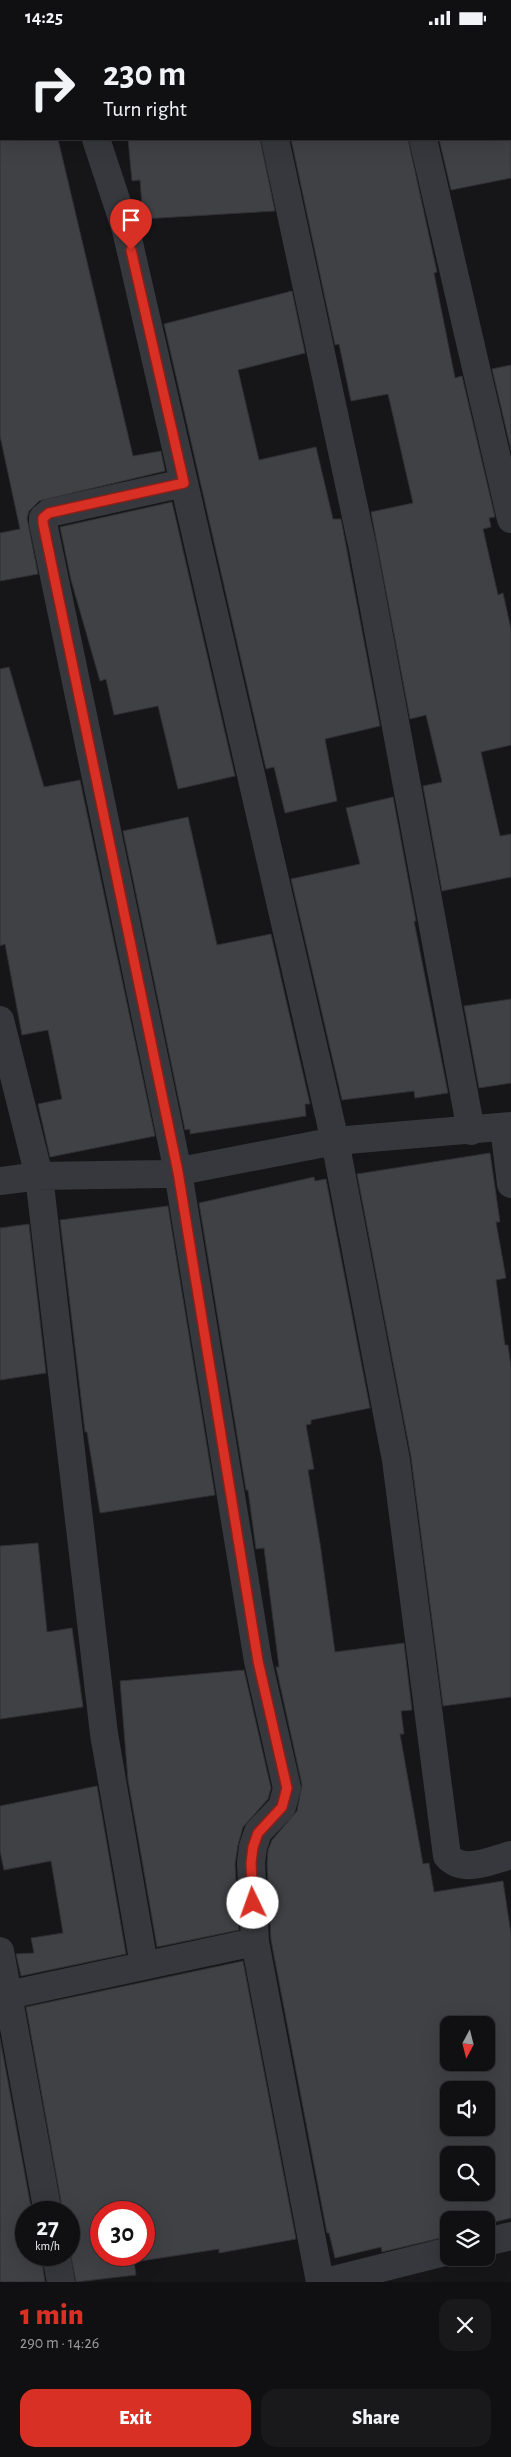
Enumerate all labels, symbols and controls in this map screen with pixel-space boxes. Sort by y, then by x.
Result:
text: 14:25 [25,8,63,27]
icon: right [20,55,85,120]
text: 230 m [103,57,186,92]
text: Turn right [103,98,187,120]
pin [110,199,152,250]
icon: arrive [117,206,145,234]
position arrow [226,1876,278,1928]
north arrow [440,2016,495,2071]
map controls [440,2016,495,2266]
button: sound [440,2081,495,2136]
button: search [440,2146,495,2201]
speed limit sign: 30 [90,2201,155,2266]
button: layers [440,2211,495,2266]
text: 27 [36,2215,59,2240]
text: km/h [35,2240,60,2252]
button: close [439,2299,491,2351]
text: 1 min [20,2300,84,2330]
text: 290 m · 14:26 [20,2335,99,2351]
button: Exit [20,2389,251,2447]
button: Share [261,2389,491,2447]

